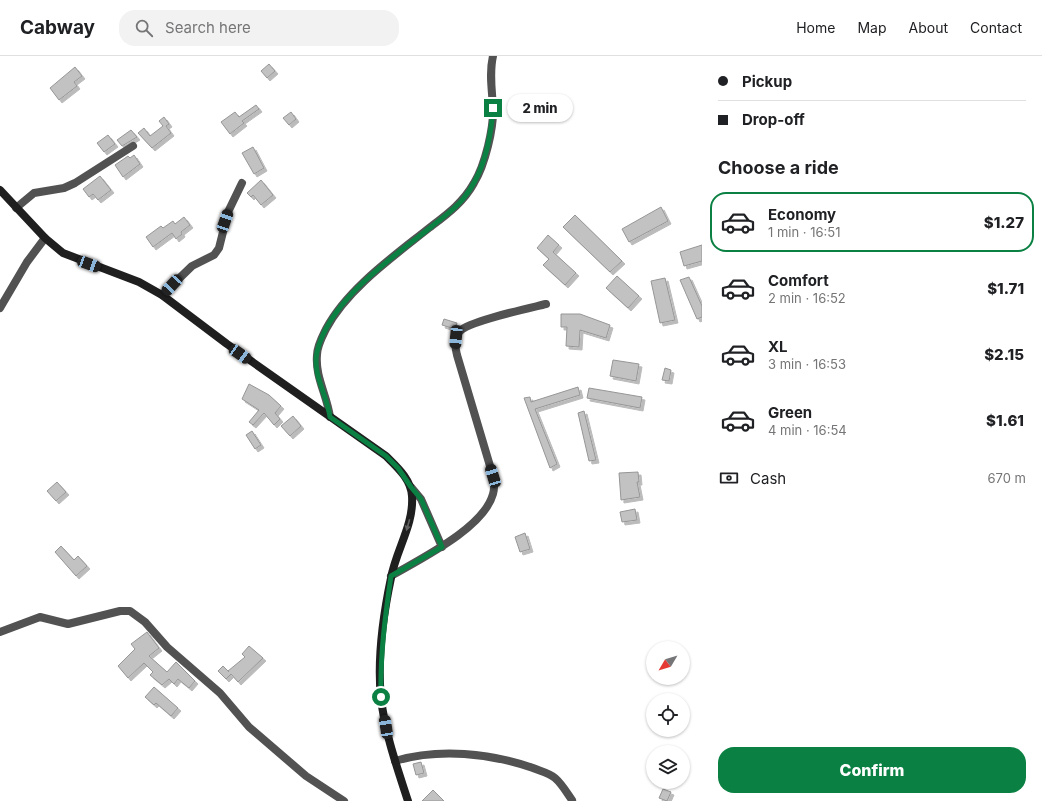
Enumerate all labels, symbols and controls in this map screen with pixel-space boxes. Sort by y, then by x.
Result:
search box [119,10,399,46]
text: Cabway [20,16,95,39]
icon: search [133,17,155,39]
text: Search here [165,18,251,37]
text: Home [796,19,835,36]
text: Map [857,19,887,36]
text: About [909,19,948,36]
text: Contact [970,19,1022,36]
text: Pickup [742,72,792,91]
callout: 2 min [507,94,573,122]
route end [484,99,502,117]
text: 2 min [522,100,558,116]
text: Drop-off [742,110,805,129]
text: Choose a ride [718,157,839,178]
icon: car [720,204,756,240]
text: Economy [768,205,836,224]
car [215,208,235,234]
text: $1.27 [984,213,1024,232]
text: 1 min · 16:51 [768,224,841,240]
car [76,254,102,274]
icon: car [720,270,756,306]
text: Comfort [768,271,829,290]
car [159,272,185,298]
text: $1.71 [987,279,1024,298]
text: 2 min · 16:52 [768,290,846,306]
car [449,325,463,349]
icon: car [720,336,756,372]
text: XL [768,337,788,356]
car [227,342,253,366]
text: $2.15 [984,345,1024,364]
text: 3 min · 16:53 [768,356,846,372]
icon: car [720,402,756,438]
text: Green [768,403,812,422]
text: $1.61 [986,411,1024,430]
text: 4 min · 16:54 [768,422,847,438]
car [484,463,502,489]
icon: cash [718,467,740,489]
text: Cash [750,469,786,488]
text: 670 m [988,470,1026,486]
one-way arrow [405,520,411,532]
north arrow [646,641,690,685]
map controls [646,641,690,789]
route start [372,688,390,706]
button: locate [646,693,690,737]
car [378,714,394,740]
button: layers [646,745,690,789]
button: Confirm [718,747,1026,793]

